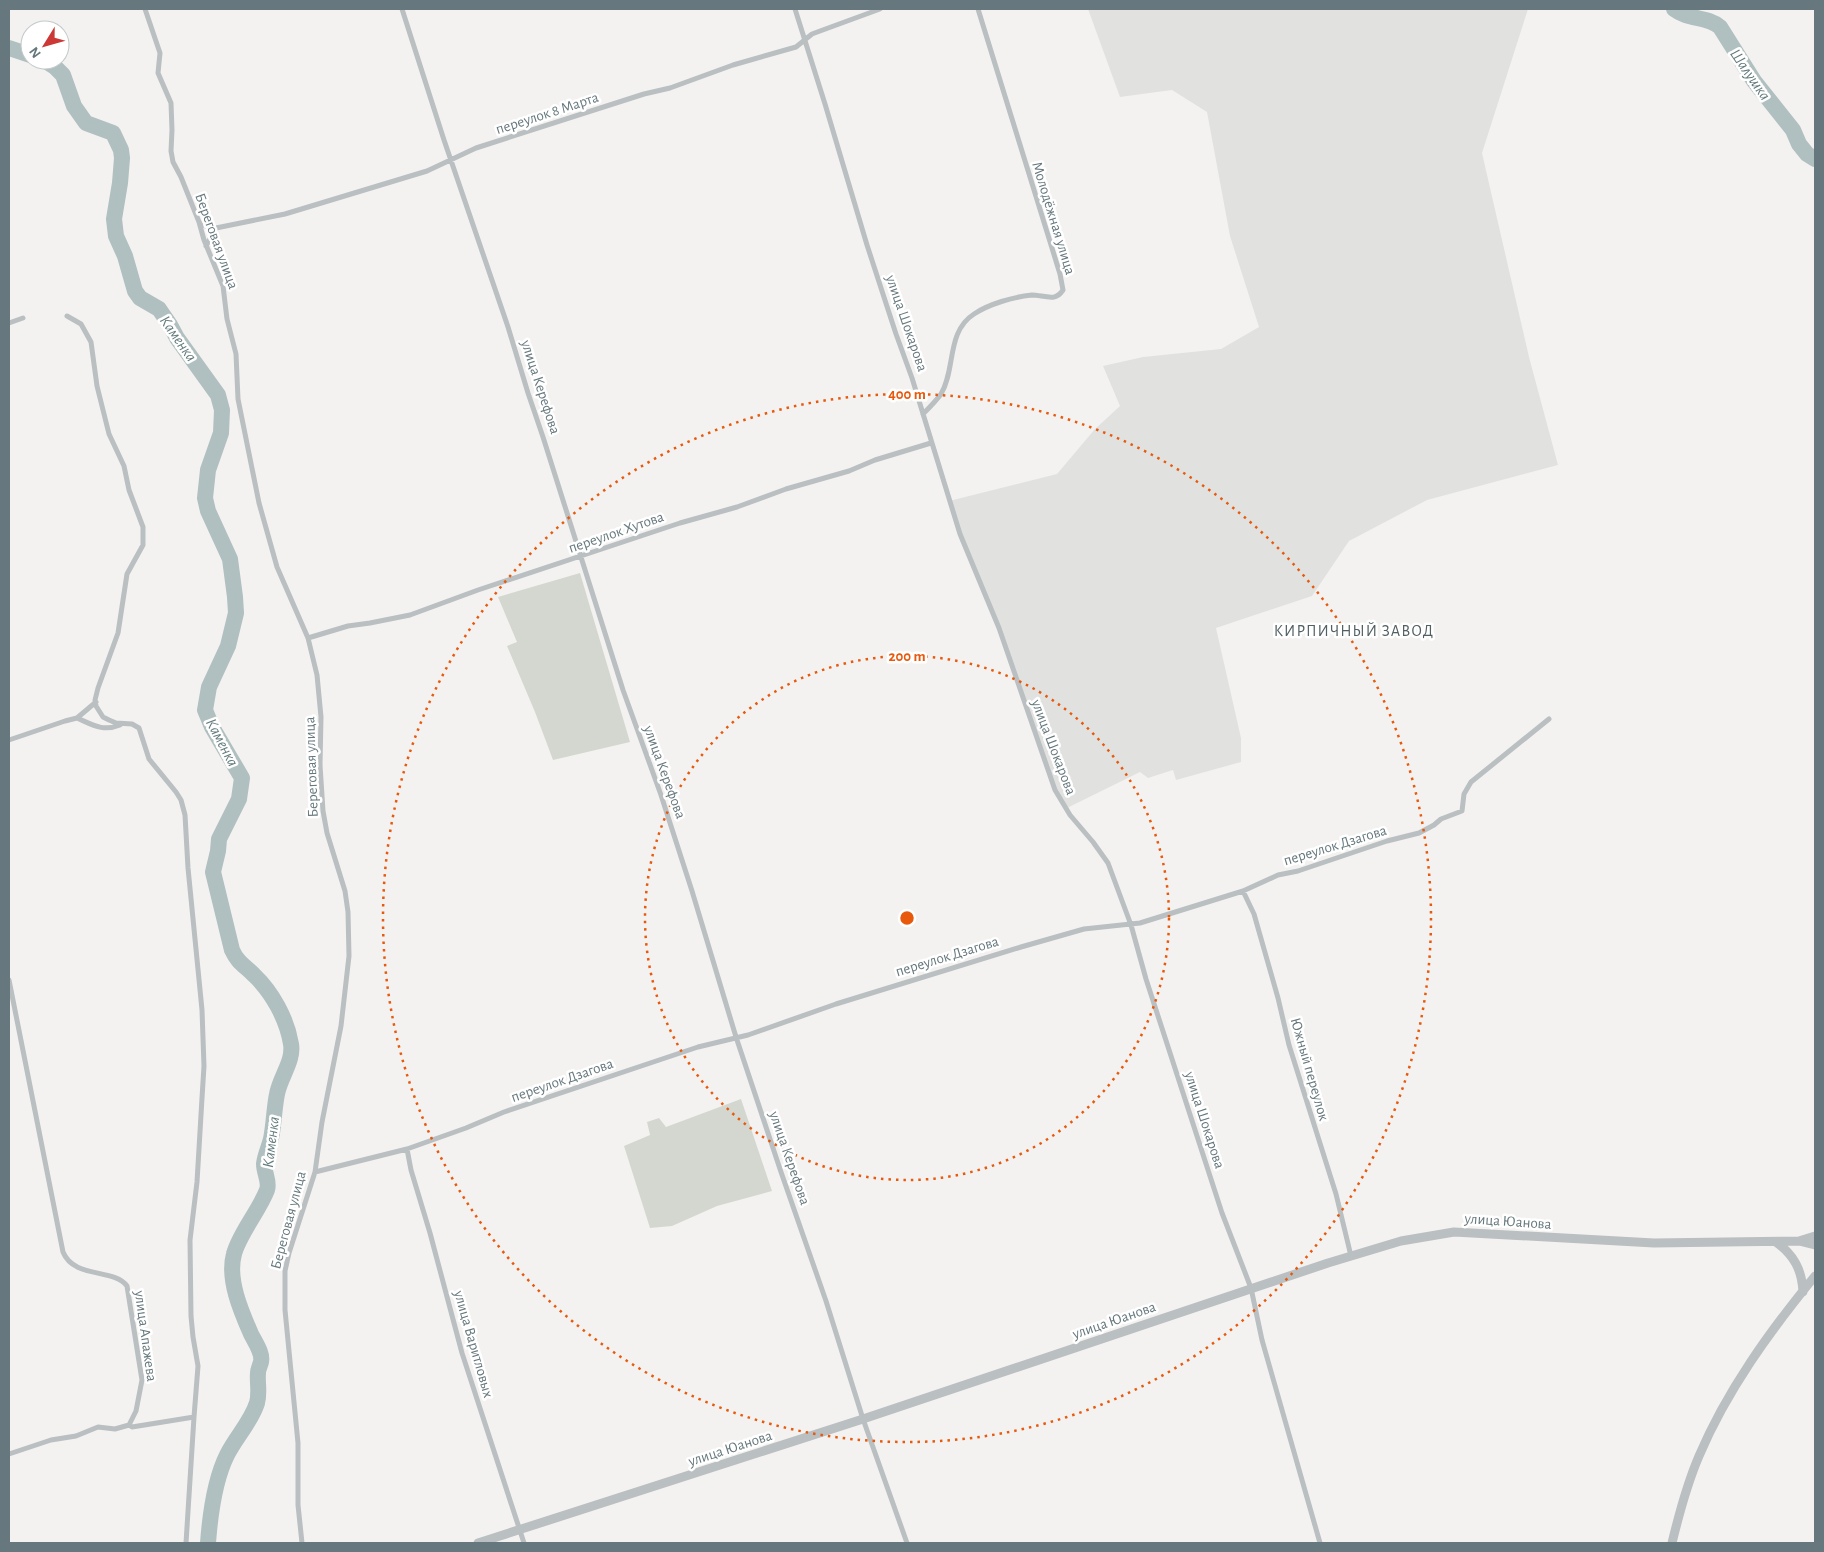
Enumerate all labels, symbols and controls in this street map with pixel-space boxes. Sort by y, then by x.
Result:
north arrow [20,20,70,70]
text: N [27,44,44,60]
water label: Шалушка [1727,46,1773,103]
street label: переулок 8 Марта [494,90,601,137]
street label: Молодёжная улица [1029,160,1078,277]
street label: Береговая улица [192,191,241,291]
street label: улица Шокарова [883,272,930,373]
water label: Каменка [157,313,200,364]
street label: улица Керефова [518,337,563,436]
text: 400 m [888,387,926,402]
street label: переулок Хутова [567,509,666,556]
district label: КИРПИЧНЫЙ ЗАВОД [1274,622,1434,639]
text: 200 m [888,649,926,664]
street label: улица Шокарова [1028,696,1079,797]
water label: Каменка [203,716,241,769]
street label: Береговая улица [302,716,321,818]
street label: улица Керефова [640,723,688,821]
street label: переулок Дзагова [1282,823,1389,868]
centre of rings [898,909,916,927]
street label: переулок Дзагова [894,934,1001,979]
street label: Южный переулок [1288,1016,1331,1123]
street label: переулок Дзагова [509,1056,615,1105]
street label: улица Шокарова [1181,1069,1227,1171]
street label: улица Керефова [766,1108,813,1207]
water label: Каменка [260,1115,282,1169]
street label: Береговая улица [268,1169,309,1271]
street label: улица Юанова [1463,1211,1552,1232]
street label: улица Варитловых [451,1288,496,1400]
street label: улица Апажева [132,1289,159,1383]
street label: улица Юанова [1070,1299,1158,1342]
street label: улица Юанова [686,1428,774,1469]

